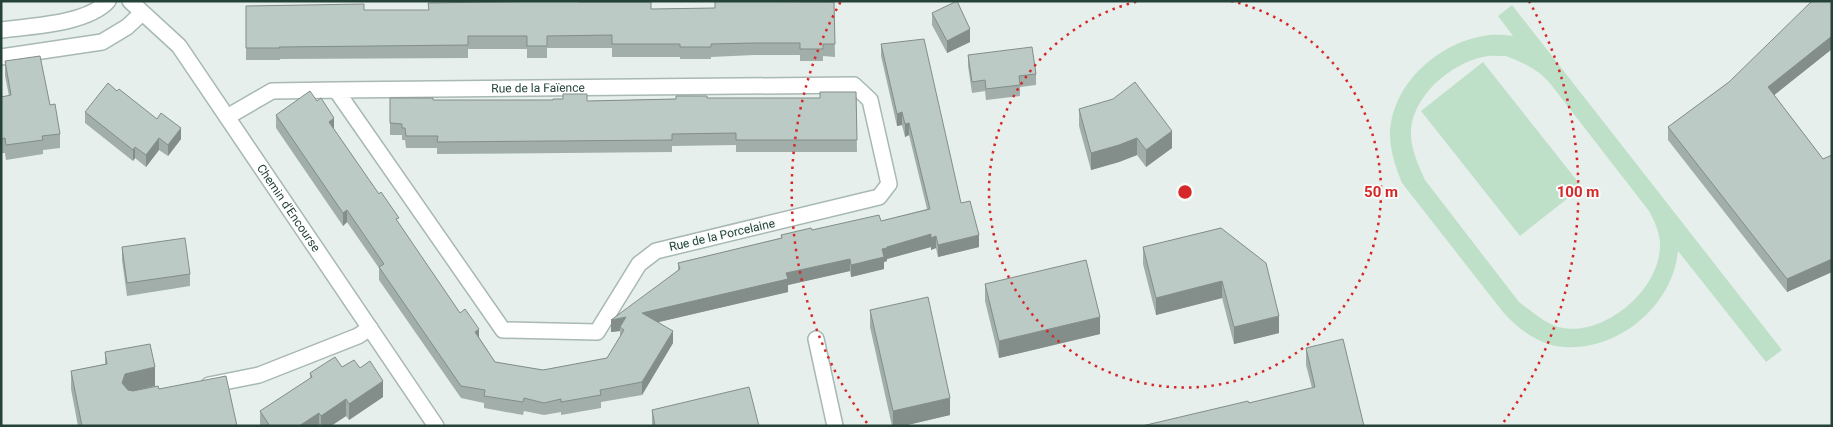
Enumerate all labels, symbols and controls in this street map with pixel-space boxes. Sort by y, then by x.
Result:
street label: Rue de la Faïence [491,81,585,96]
street label: Chemin d'Encourse [254,161,323,254]
centre of rings [1176,183,1194,201]
text: 50 m [1364,183,1398,201]
text: 100 m [1557,183,1599,201]
street label: Rue de la Porcelaine [668,216,776,254]

